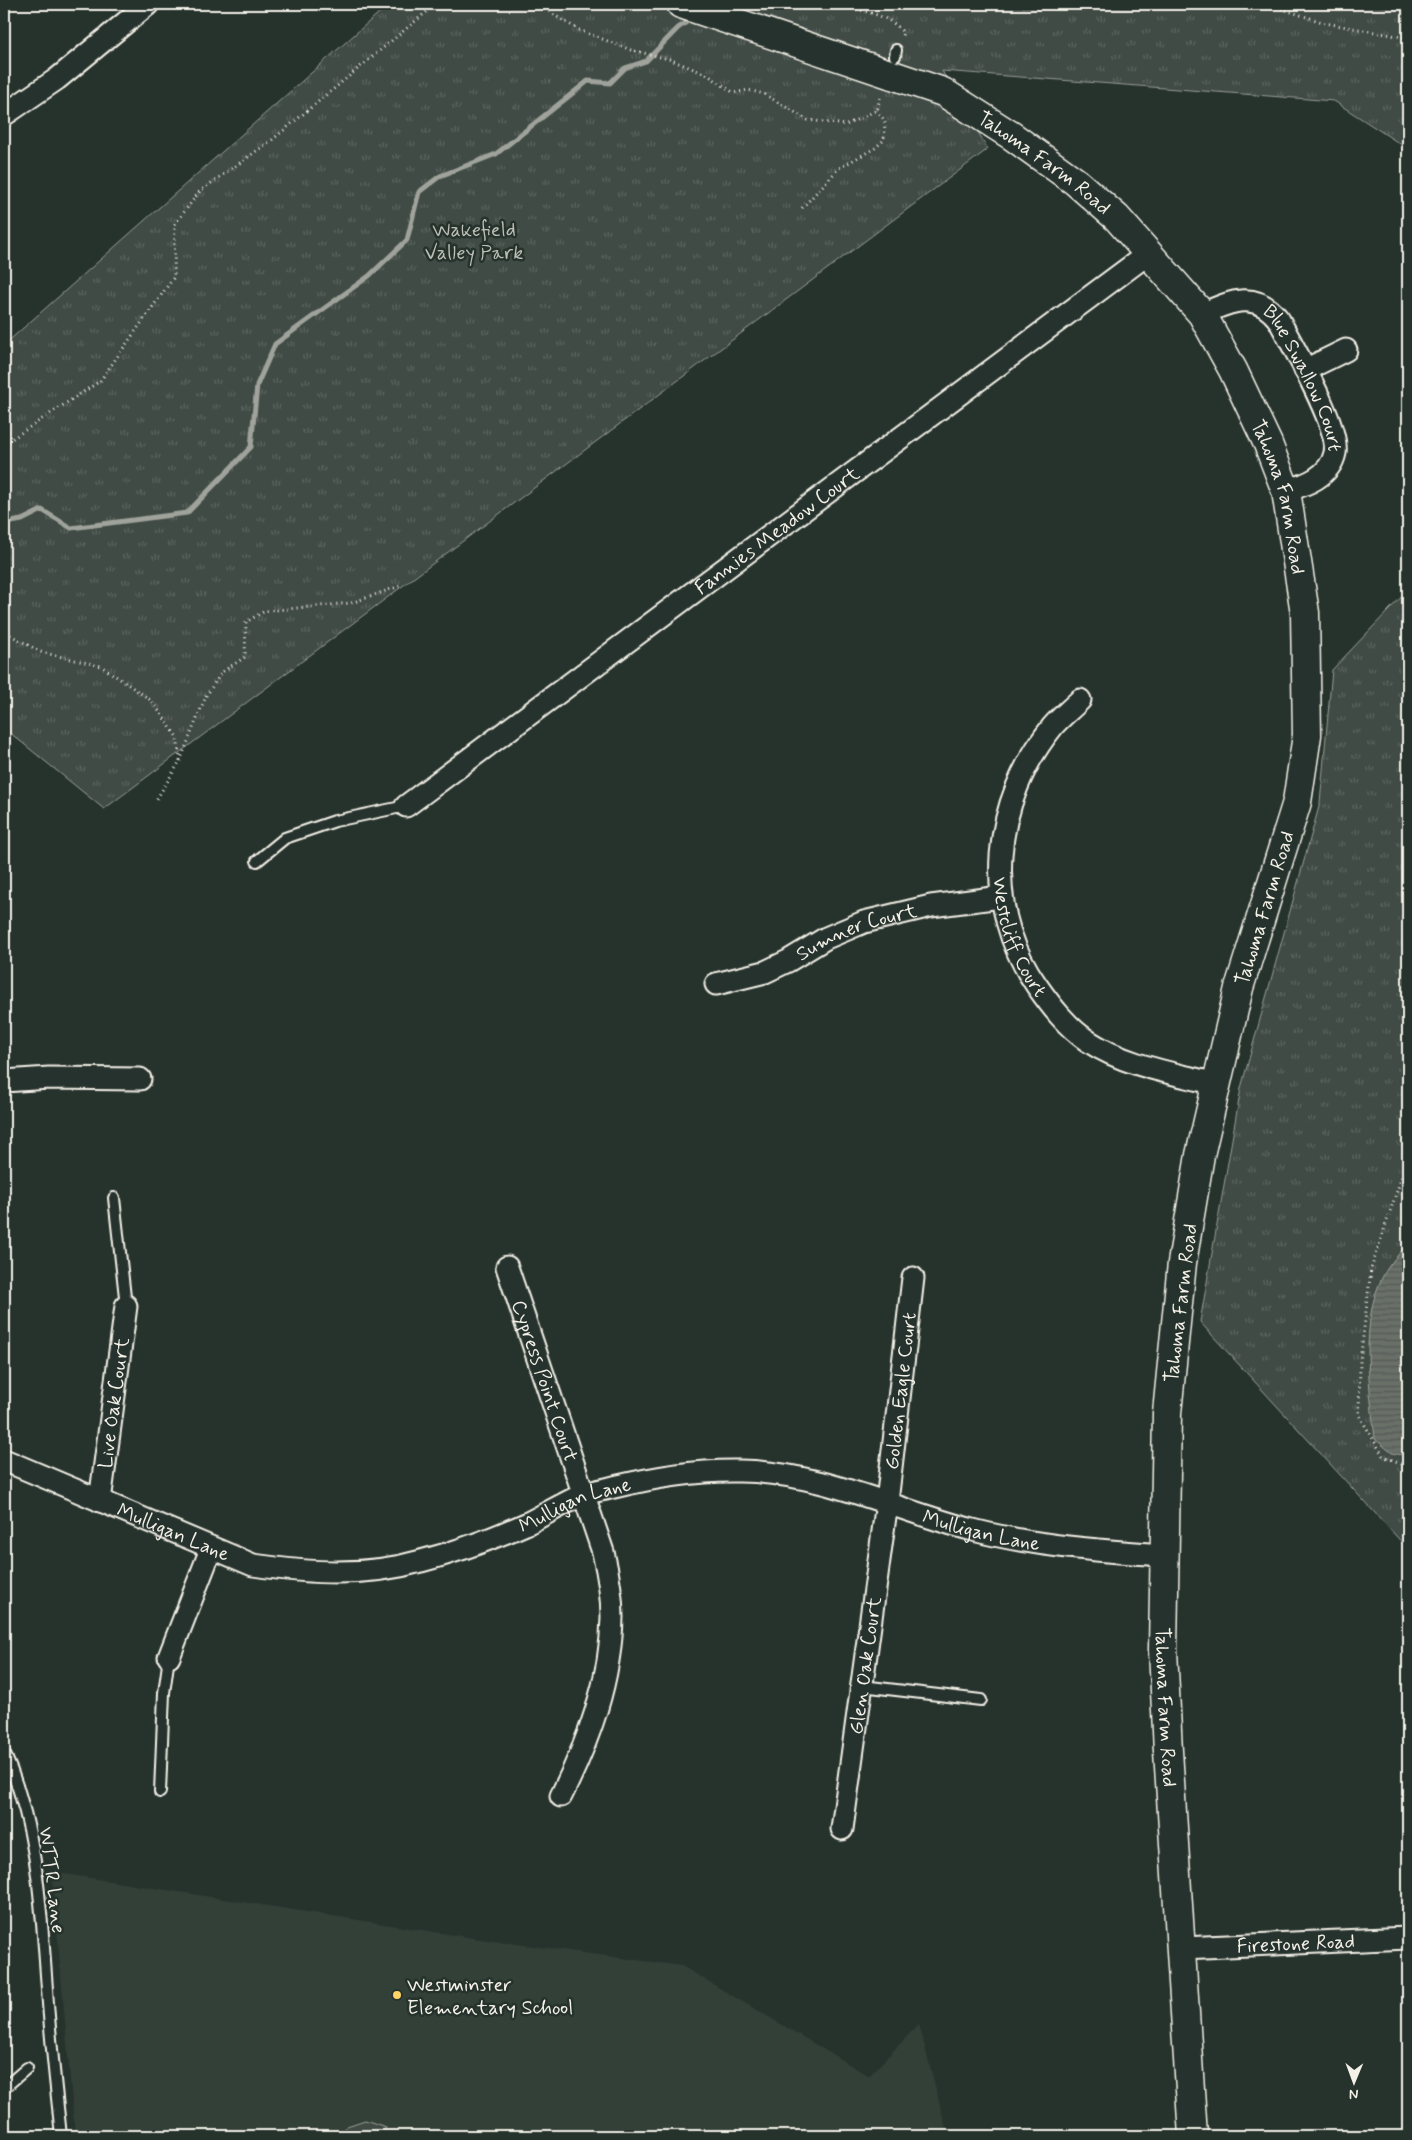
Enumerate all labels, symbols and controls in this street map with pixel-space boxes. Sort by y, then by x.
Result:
street label: Tahoma Farm Road [972,105,1116,222]
park label: Wakefield Valley Park [425,217,523,267]
street label: Blue Swallow Court [1257,298,1347,452]
street label: Tahoma Farm Road [1243,416,1311,576]
street label: Fannies Meadow Court [689,461,866,602]
street label: Tahoma Farm Road [1229,828,1302,989]
street label: Westcliff Court [986,876,1053,1003]
street label: Sumner Court [791,898,920,968]
street label: Tahoma Farm Road [1158,1222,1205,1384]
street label: Cypress Point Court [504,1297,584,1466]
street label: Golden Eagle Court [879,1311,924,1471]
street label: Live Oak Court [92,1336,137,1470]
street label: Mulligan Lane [515,1471,634,1540]
street label: Mulligan Lane [112,1497,233,1569]
street label: Mulligan Lane [919,1504,1042,1558]
street label: Glen Oak Court [843,1595,889,1736]
street label: Tahoma Farm Road [1148,1627,1182,1788]
street label: WTTR Lane [32,1825,71,1935]
street label: Firestone Road [1236,1928,1356,1961]
place label: Westminster Elementary School [407,1972,573,2022]
marker: Westminster Elementary School [391,1989,403,2001]
north arrow [1330,2058,1380,2108]
text: N [1349,2085,1359,2103]

